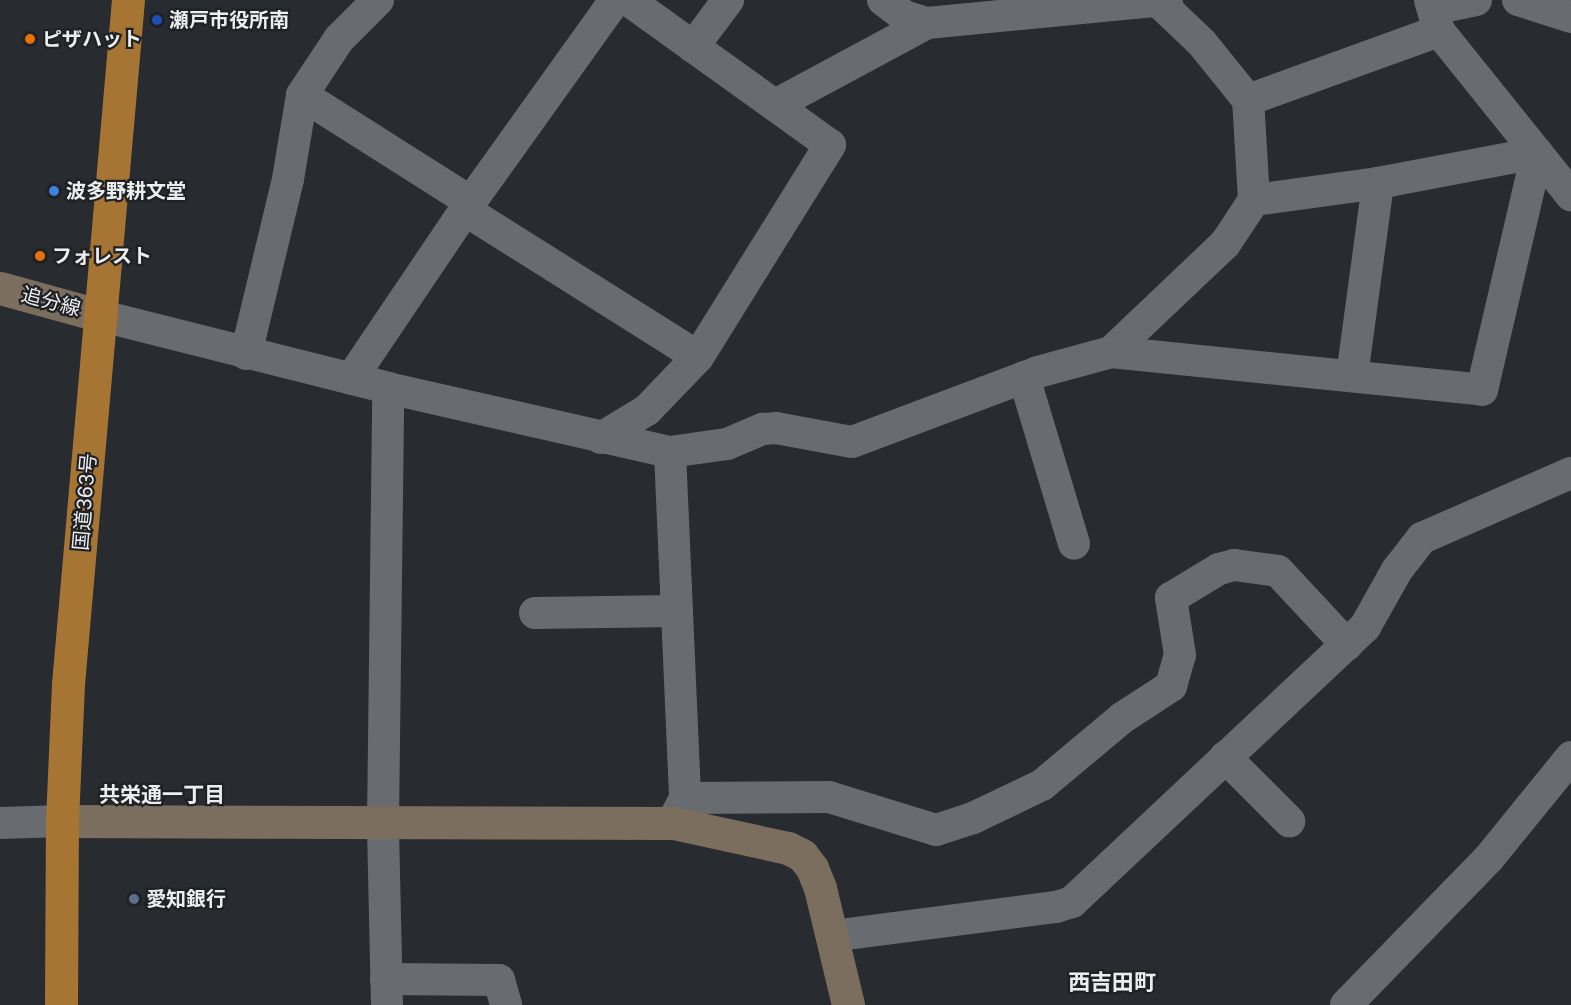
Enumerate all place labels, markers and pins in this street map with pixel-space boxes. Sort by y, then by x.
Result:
place label: 瀬戸市役所南 [169,8,289,32]
marker: 瀬戸市役所南 [150,13,164,27]
place label: ピザハット [42,27,142,51]
marker: ピザハット [23,32,37,46]
place label: 波多野耕文堂 [66,179,186,203]
marker: 波多野耕文堂 [47,184,61,198]
place label: フォレスト [52,244,152,268]
marker: フォレスト [33,249,47,263]
place label: 愛知銀行 [146,887,226,911]
marker: 愛知銀行 [127,892,141,906]

